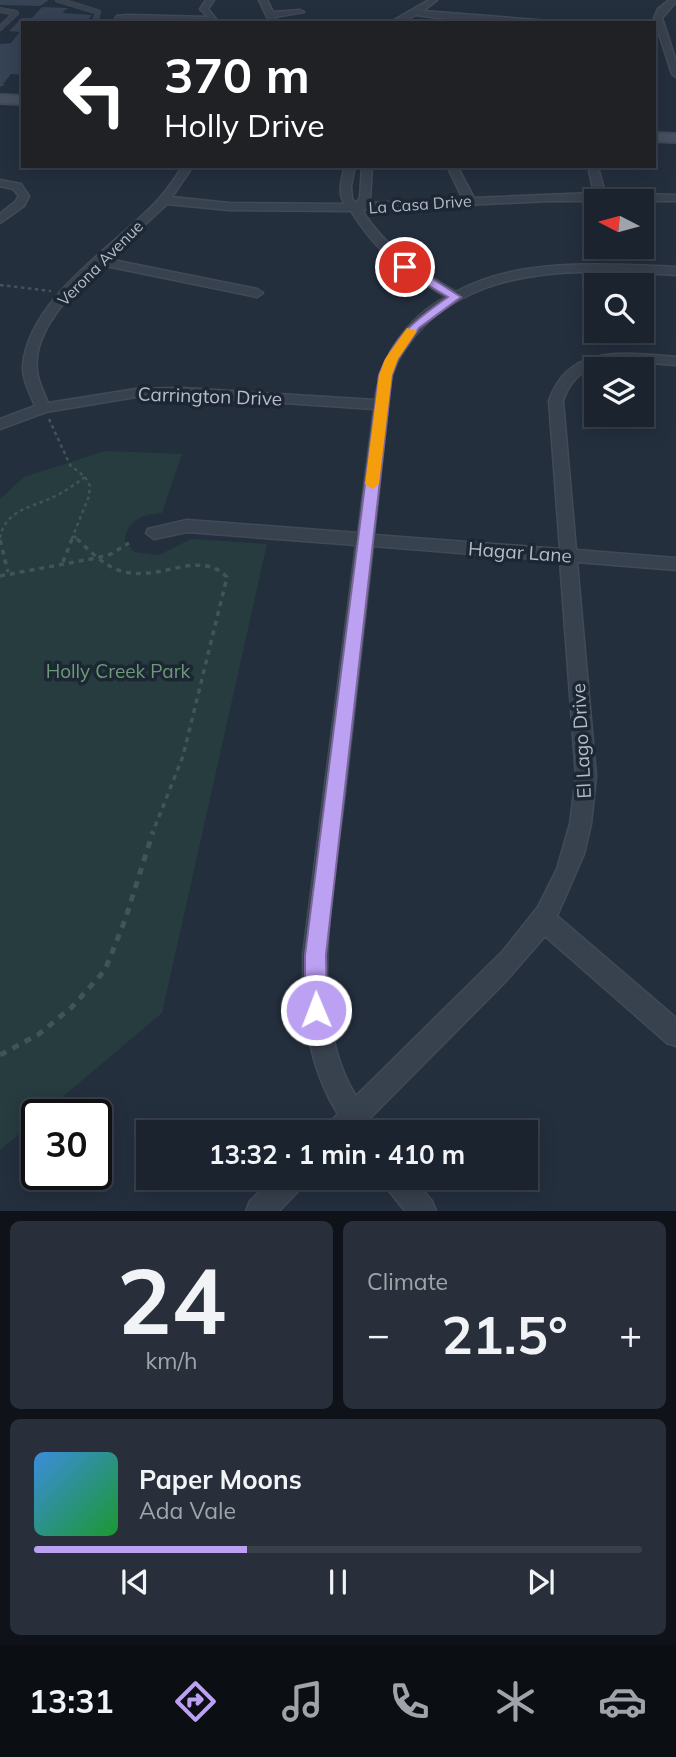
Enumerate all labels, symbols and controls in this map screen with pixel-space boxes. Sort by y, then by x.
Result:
text: 370 m [164,44,310,105]
icon: left [49,49,140,140]
text: Holly Drive [164,105,325,145]
north arrow [584,189,654,259]
map controls [584,189,654,427]
street label: La Casa Drive [368,190,472,218]
street label: Verona Avenue [53,216,147,310]
pin [375,237,435,297]
icon: arrive [386,248,424,286]
button: search [584,273,654,343]
button: layers [584,357,654,427]
street label: Carrington Drive [137,381,283,411]
street label: Hagar Lane [467,536,573,568]
park label: Holly Creek Park [46,659,191,683]
street label: El Lago Drive [566,683,596,799]
position arrow [279,973,353,1047]
speed limit sign: 30 [21,1099,112,1190]
text: 13:32 · 1 min · 410 m [209,1138,465,1171]
text: 24 [117,1243,226,1357]
text: Climate [367,1267,448,1296]
text: 21.5° [441,1302,568,1367]
text: − [367,1310,390,1358]
text: + [619,1310,642,1358]
text: km/h [145,1346,198,1375]
text: Paper Moons [139,1463,302,1496]
text: Ada Vale [139,1496,236,1525]
icon: previous [116,1563,154,1601]
icon: pause [319,1563,357,1601]
icon: next [522,1563,560,1601]
icon: directions [171,1677,220,1726]
icon: music [278,1677,327,1726]
icon: phone [385,1677,434,1726]
icon: climate [491,1677,540,1726]
icon: car [598,1677,647,1726]
text: 13:31 [29,1681,114,1721]

